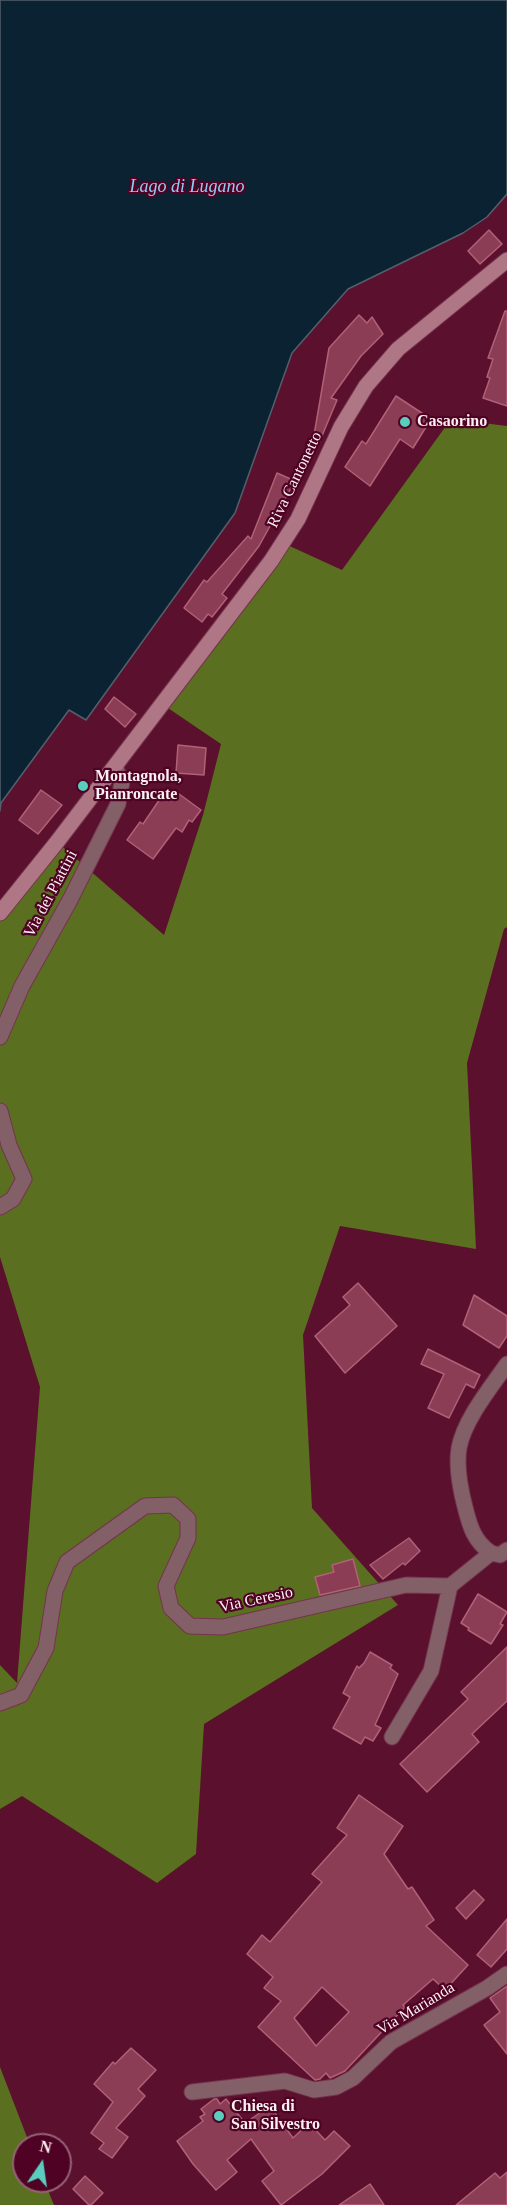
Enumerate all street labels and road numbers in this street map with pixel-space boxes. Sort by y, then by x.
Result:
street label: Riva Cantonetto [263,429,327,531]
street label: Via dei Piattini [20,847,82,941]
street label: Via Ceresio [217,1583,295,1617]
street label: Via Marianda [374,1978,458,2040]

